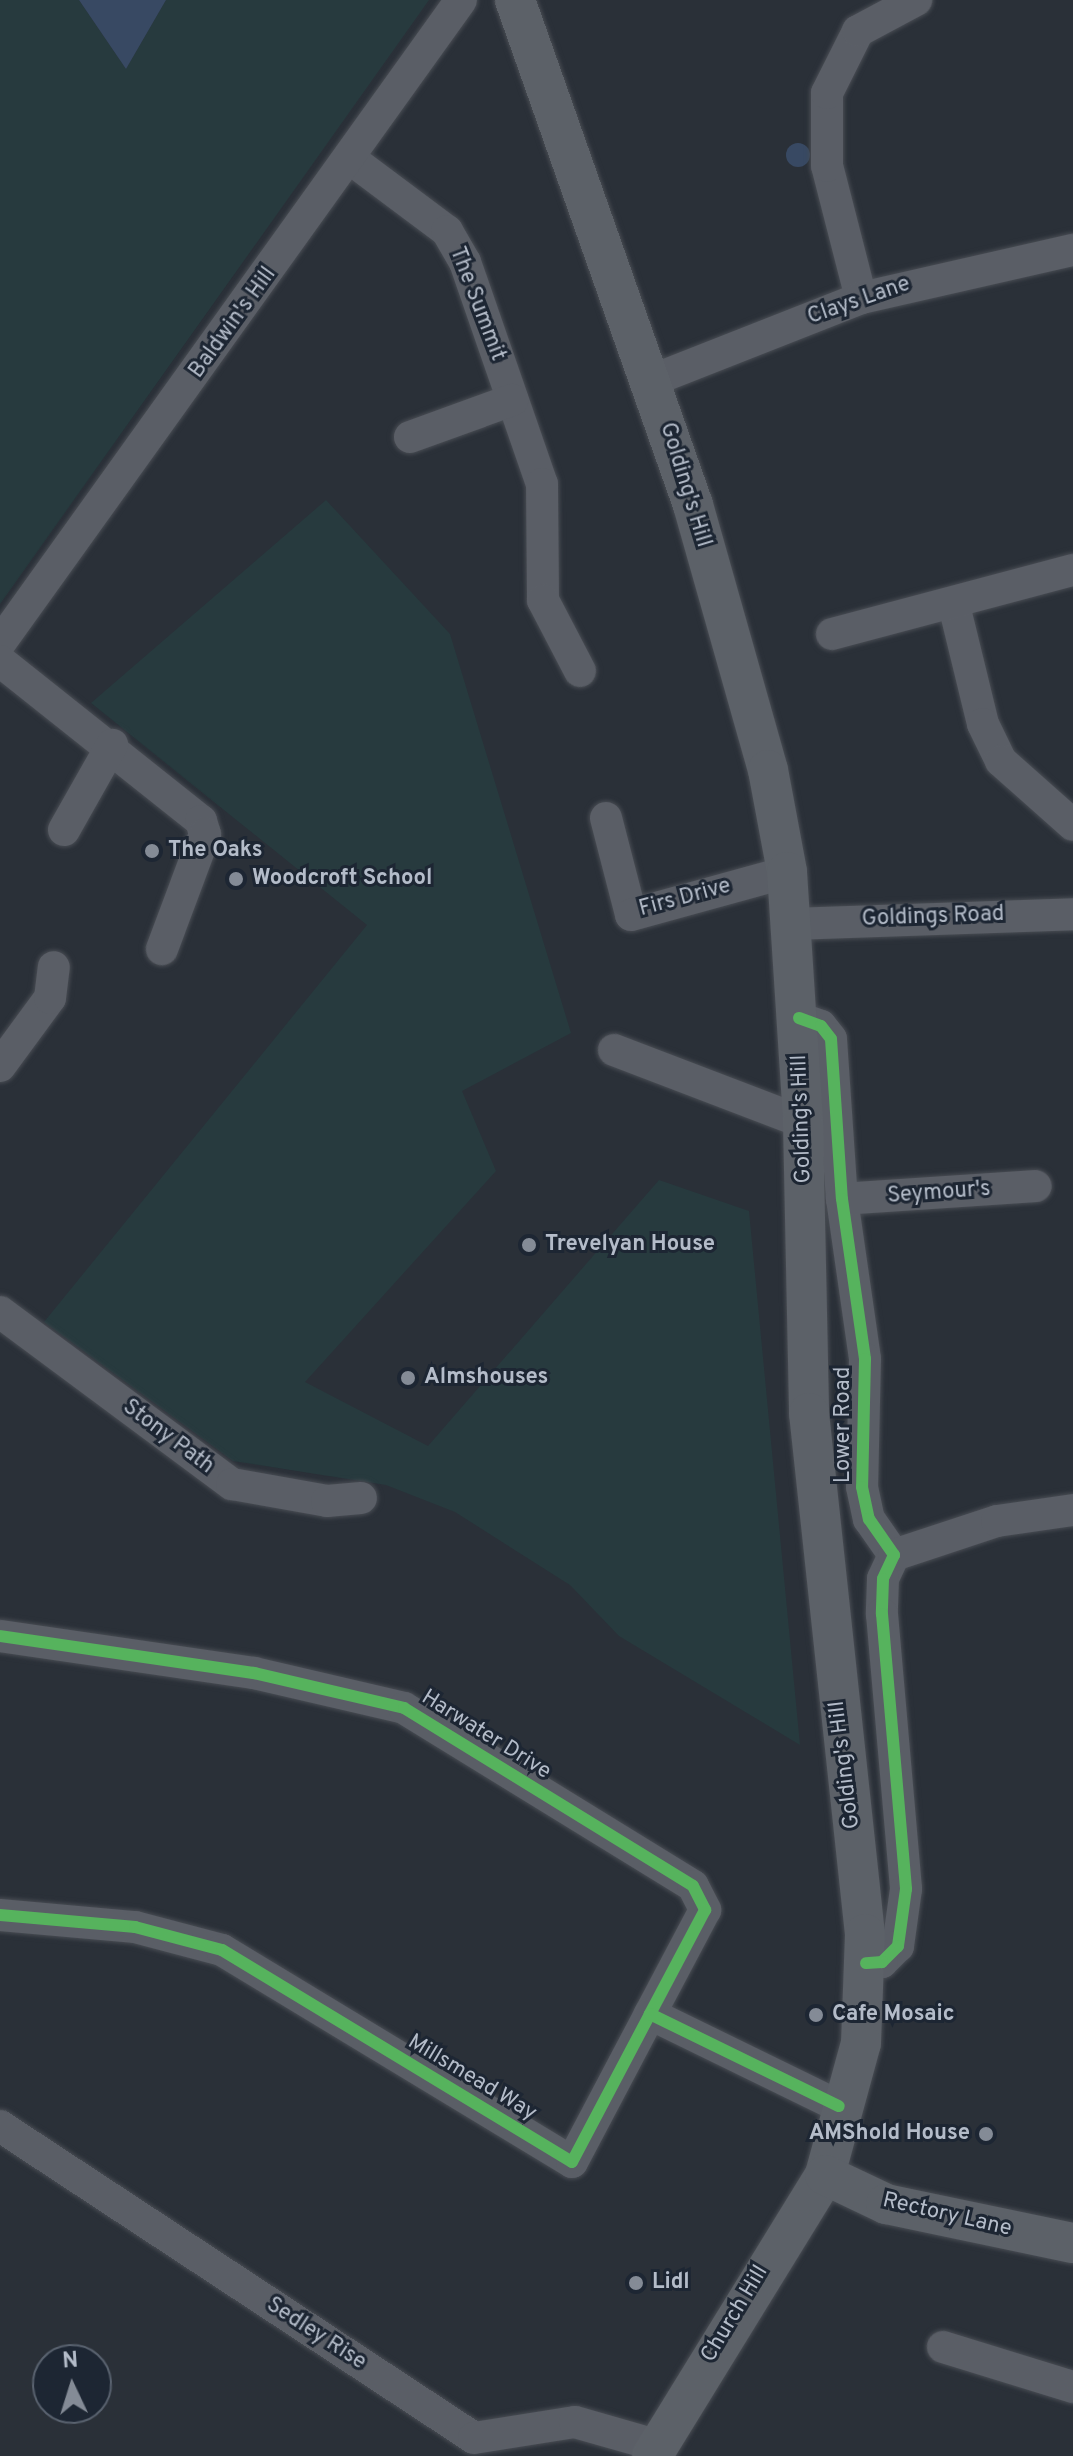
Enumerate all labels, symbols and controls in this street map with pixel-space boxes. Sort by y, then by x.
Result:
street label: The Summit [443,243,511,365]
street label: Baldwin's Hill [184,262,282,384]
street label: Clays Lane [804,271,914,331]
street label: Golding's Hill [654,419,716,551]
place label: The Oaks [168,838,262,864]
marker: The Oaks [143,842,161,860]
place label: Woodcroft School [252,866,432,892]
marker: Woodcroft School [227,870,245,888]
street label: Firs Drive [636,873,734,923]
street label: Goldings Road [861,901,1005,933]
street label: Golding's Hill [787,1054,817,1184]
street label: Seymour's [887,1176,991,1210]
place label: Trevelyan House [545,1232,715,1258]
marker: Trevelyan House [520,1236,538,1254]
place label: Almshouses [424,1365,548,1391]
street label: Lower Road [831,1367,857,1483]
marker: Almshouses [399,1369,417,1387]
street label: Stony Path [117,1394,219,1480]
street label: Harwater Drive [416,1685,556,1785]
street label: Golding's Hill [824,1699,866,1831]
place label: Cafe Mosaic [832,2002,955,2028]
marker: Cafe Mosaic [807,2006,825,2024]
street label: Millsmead Way [402,2029,542,2127]
place label: AMShold House [809,2121,970,2147]
marker: AMShold House [977,2125,995,2143]
street label: Rectory Lane [880,2187,1014,2243]
street label: Church Hill [696,2261,774,2367]
place label: Lidl [652,2270,690,2296]
marker: Lidl [627,2274,645,2292]
street label: Sedley Rise [261,2292,371,2376]
north arrow [32,2344,112,2424]
text: N [62,2348,79,2376]

